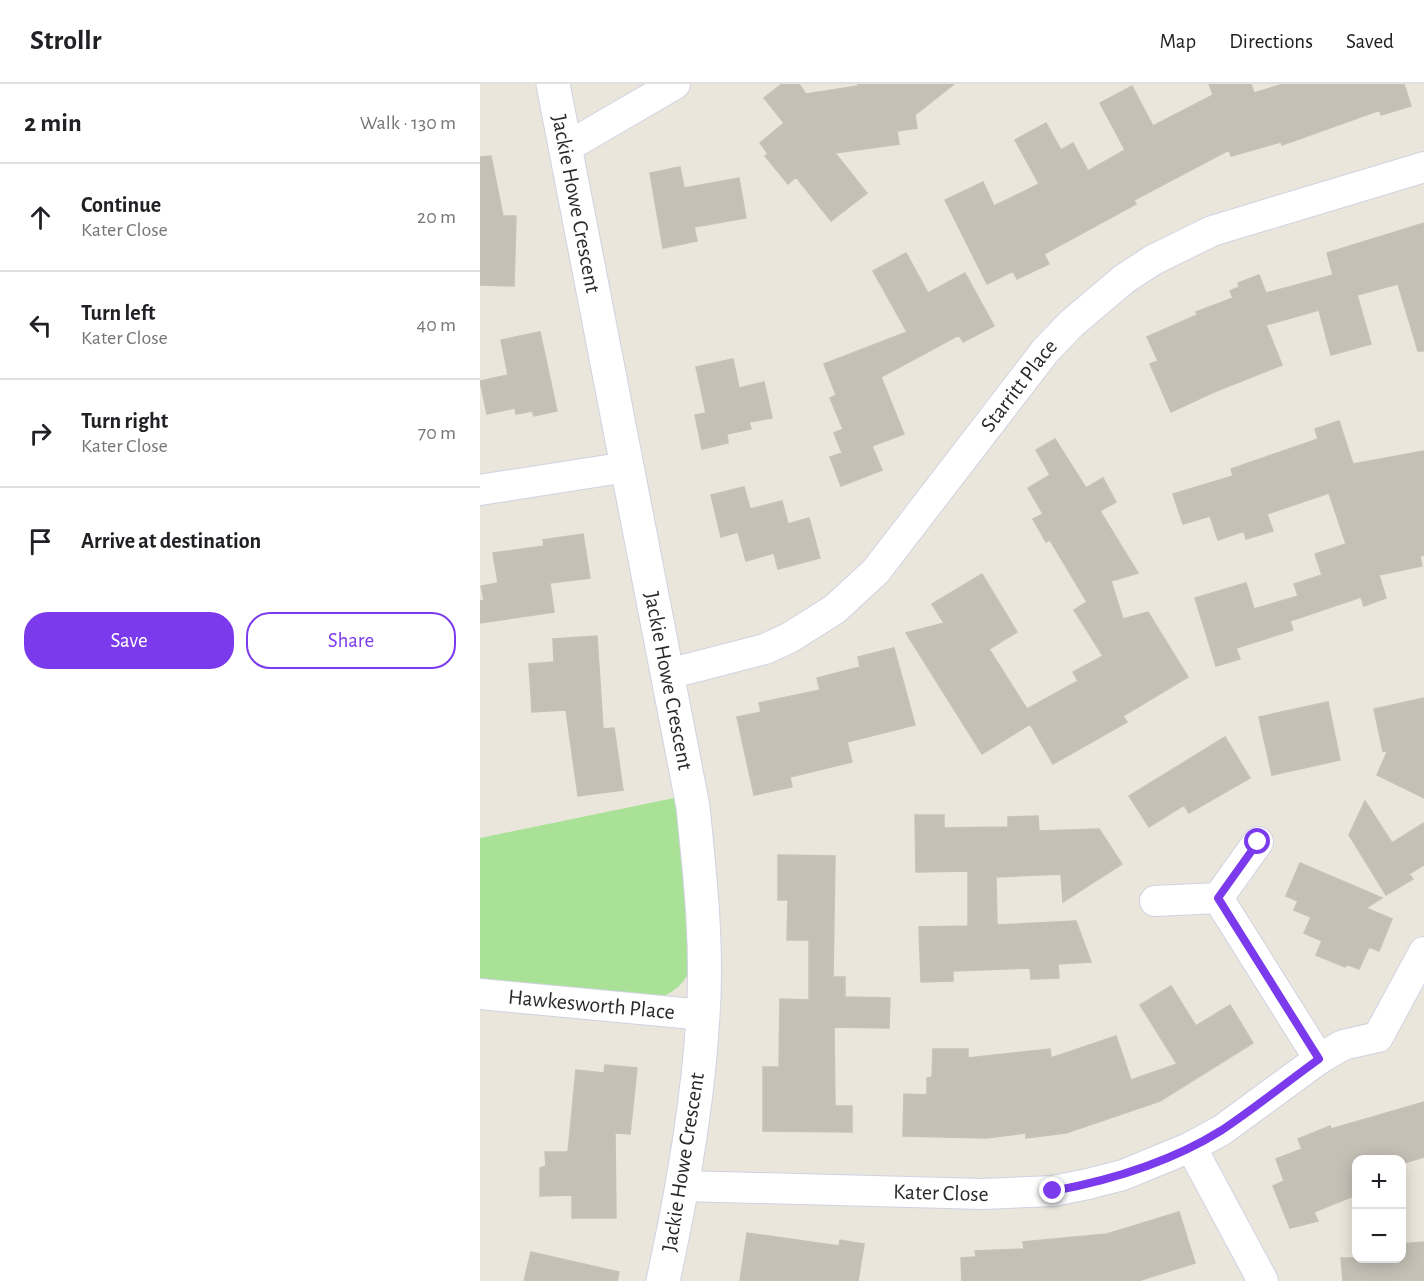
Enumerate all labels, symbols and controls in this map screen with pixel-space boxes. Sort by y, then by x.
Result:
text: Strollr [30,27,101,55]
text: Map [1160,31,1196,52]
text: Directions [1229,31,1313,52]
text: Saved [1346,31,1394,52]
text: 2 min [24,110,82,136]
text: Walk · 130 m [360,113,456,133]
street label: Jackie Howe Crescent [548,113,604,295]
text: Continue [81,194,161,216]
icon: ahead [24,201,57,234]
text: 20 m [417,207,456,227]
text: Kater Close [81,220,168,240]
text: Turn left [81,302,155,324]
icon: left [24,309,57,342]
text: 40 m [417,315,456,335]
text: Kater Close [81,328,168,348]
street label: Starritt Place [976,335,1061,436]
text: Turn right [81,410,168,432]
icon: right [24,417,57,450]
text: 70 m [418,423,456,443]
text: Kater Close [81,436,168,456]
icon: arrive [24,525,57,558]
text: Arrive at destination [81,530,261,552]
street label: Jackie Howe Crescent [641,590,697,772]
button: Save [24,612,234,669]
button: Share [246,612,456,669]
route start [1244,828,1270,854]
street label: Hawkesworth Place [507,986,676,1023]
street label: Jackie Howe Crescent [658,1071,708,1253]
map controls [1352,1155,1406,1263]
button: + [1352,1155,1406,1209]
route end [1039,1177,1065,1203]
street label: Kater Close [893,1181,989,1205]
button: − [1352,1209,1406,1263]

